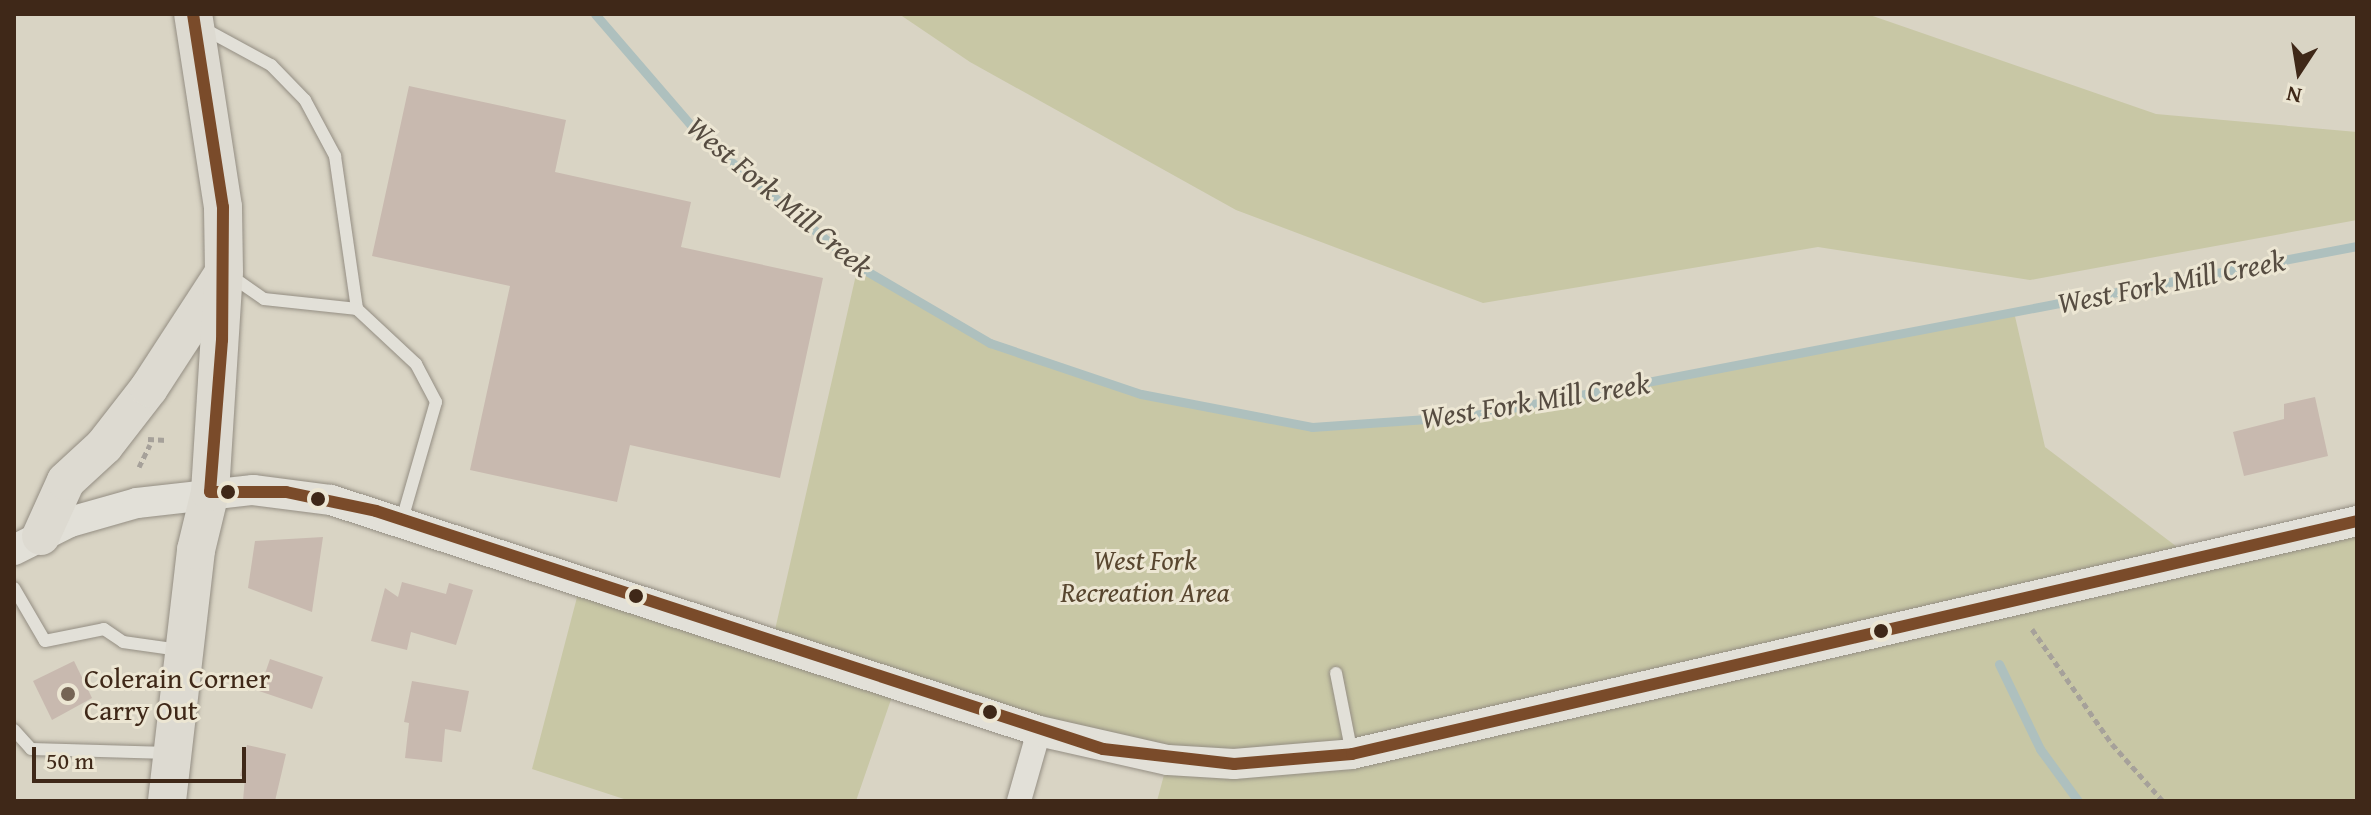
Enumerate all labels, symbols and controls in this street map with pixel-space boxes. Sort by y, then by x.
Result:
north arrow [2259,32,2339,112]
text: N [2283,78,2305,113]
water label: West Fork Mill Creek [680,108,880,284]
water label: West Fork Mill Creek [2054,241,2288,321]
water label: West Fork Mill Creek [1418,364,1652,436]
unlabelled marker [220,484,236,500]
unlabelled marker [310,491,326,507]
park label: West Fork Recreation Area [1060,543,1230,609]
unlabelled marker [628,588,644,604]
unlabelled marker [1873,623,1889,639]
place label: Colerain Corner Carry Out [84,661,270,727]
marker: Colerain Corner Carry Out [59,685,77,703]
unlabelled marker [982,704,998,720]
scale bar [36,731,250,781]
text: 50 m [46,743,94,778]

